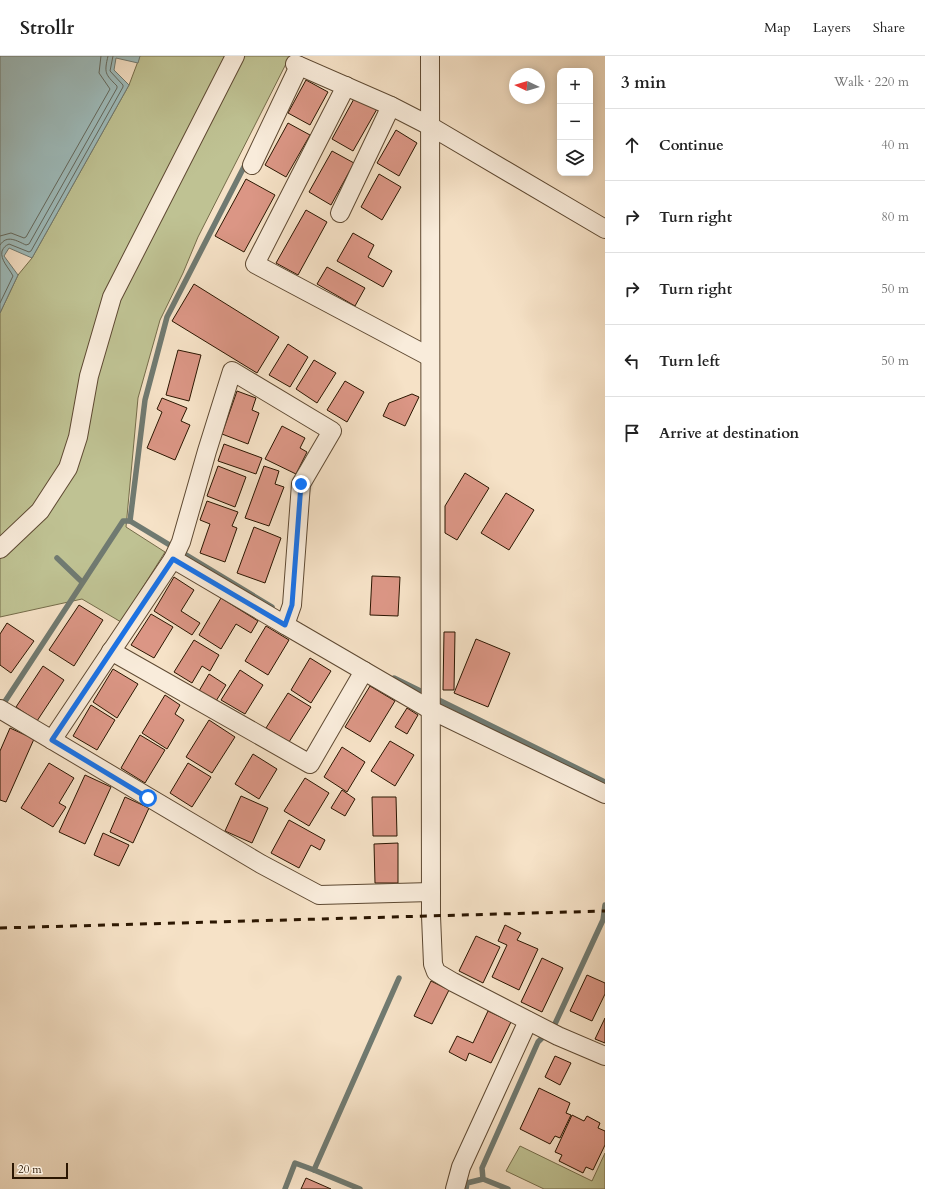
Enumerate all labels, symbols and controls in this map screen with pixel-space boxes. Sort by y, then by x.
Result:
text: Strollr [20,15,74,41]
text: Map [764,18,791,37]
text: Layers [813,18,851,37]
text: Share [873,18,905,37]
north arrow [509,68,545,104]
map controls [557,68,593,176]
button: + [557,68,593,104]
text: 3 min [621,71,666,94]
text: Walk · 220 m [834,73,909,91]
button: − [557,104,593,140]
icon: ahead [621,134,643,156]
text: Continue [659,135,724,155]
text: 40 m [881,136,909,154]
button: layers [557,140,593,176]
icon: right [621,206,643,228]
text: Turn right [659,207,732,227]
text: 80 m [881,208,909,226]
icon: right [621,278,643,300]
text: Turn right [659,279,732,299]
text: 50 m [881,280,909,298]
icon: left [621,350,643,372]
text: Turn left [659,351,720,371]
text: 50 m [881,352,909,370]
icon: arrive [621,422,643,444]
text: Arrive at destination [659,423,799,443]
route end [292,475,310,493]
route start [139,789,157,807]
scale bar [12,1161,68,1180]
text: 20 m [18,1162,42,1177]

